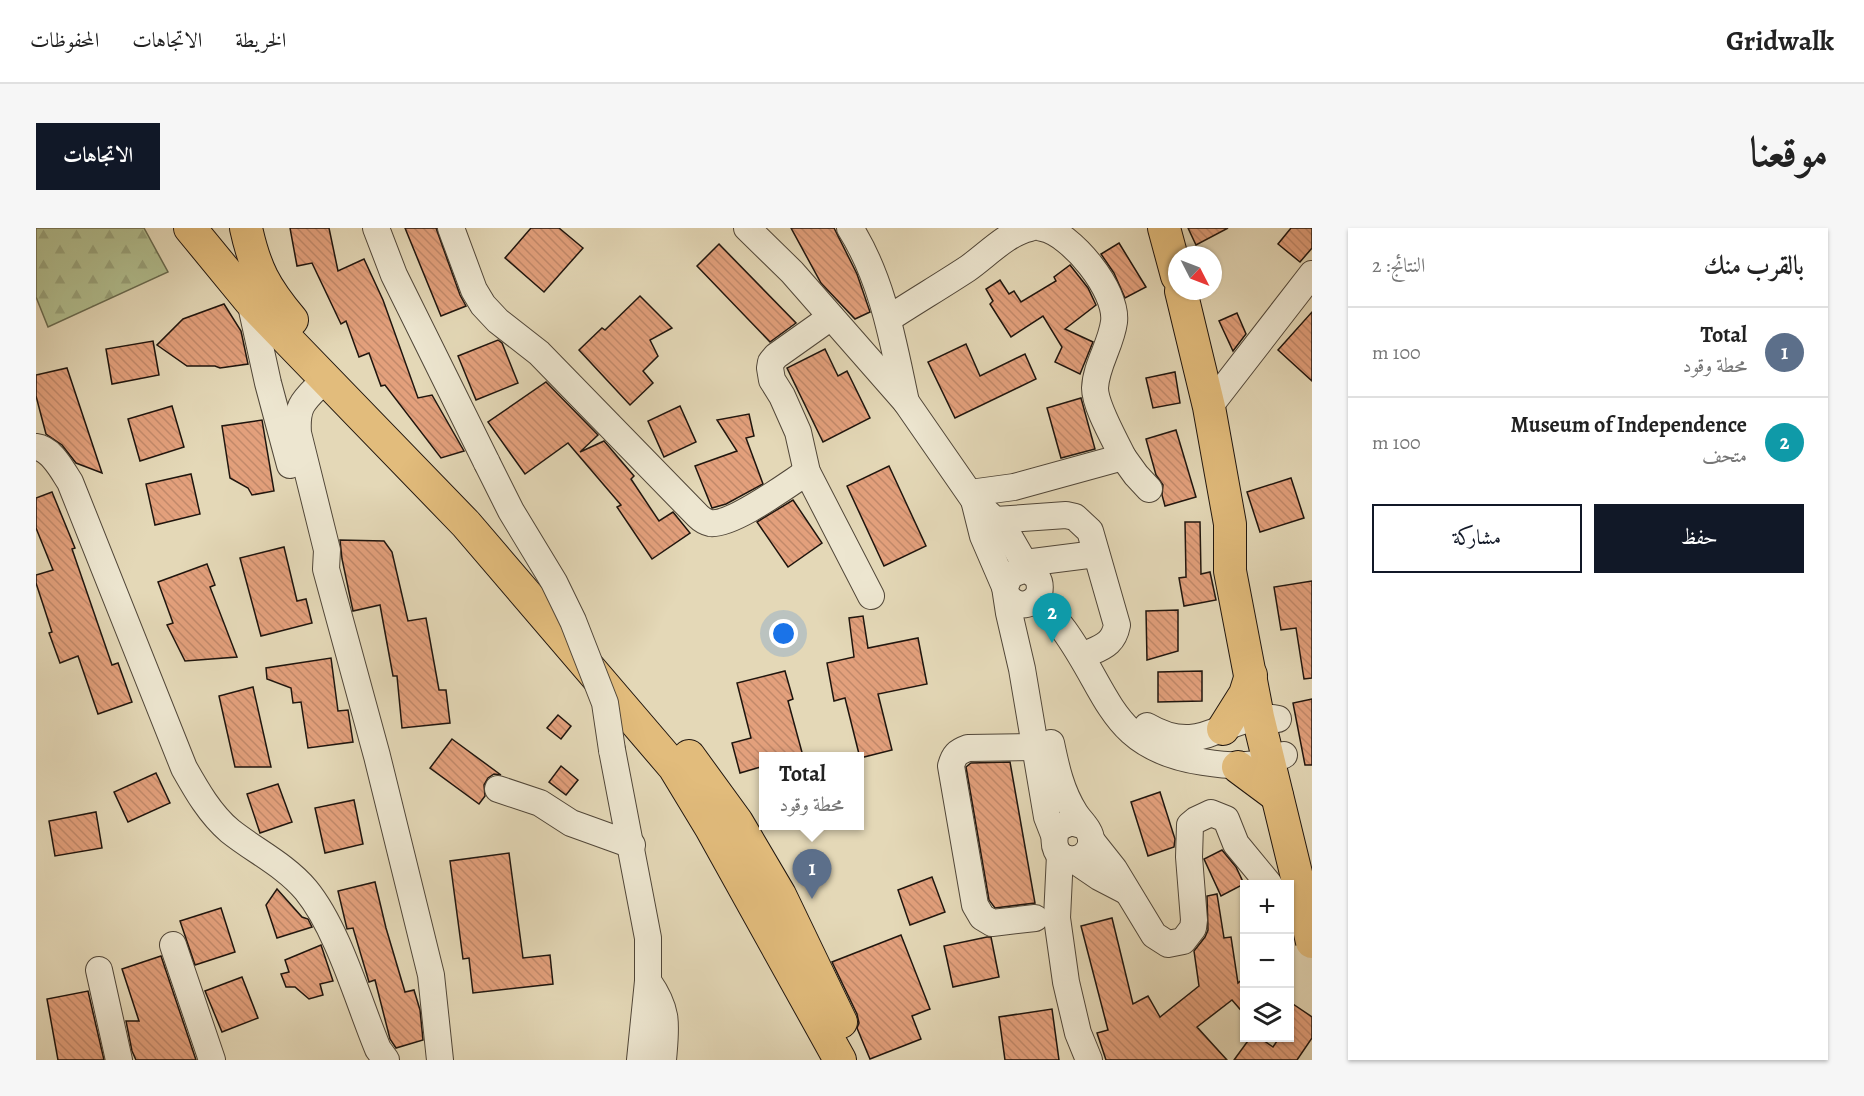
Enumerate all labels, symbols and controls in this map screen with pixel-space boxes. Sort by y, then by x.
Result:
text: Gridwalk [1726,22,1834,60]
text: المحفوظات [30,26,99,54]
text: الاتجاهات [132,26,202,54]
text: الخريطة [235,26,286,54]
button: الاتجاهات [36,123,160,190]
text: موقعنا [1750,123,1828,180]
north arrow [1168,246,1222,300]
text: بالقرب منك [1703,248,1804,283]
text: النتائج: 2 [1372,252,1425,279]
text: Total [1700,320,1747,350]
text: 100 m [1372,339,1421,366]
text: 1 [1781,339,1788,366]
text: محطة وقود [1683,352,1747,379]
text: Museum of Independence [1510,410,1747,440]
text: 100 m [1372,429,1421,456]
text: 2 [1780,429,1789,456]
text: متحف [1702,442,1747,469]
button: مشاركة [1372,504,1582,573]
button: حفظ [1594,504,1804,573]
pin: 2 [1032,594,1072,643]
your location [769,619,798,648]
popup [759,752,864,830]
text: Total [779,759,826,789]
text: محطة وقود [779,791,844,818]
pin: 1 [792,850,832,899]
map controls [1240,880,1294,1042]
button: + [1240,880,1294,934]
button: − [1240,934,1294,988]
button: layers [1240,988,1294,1042]

